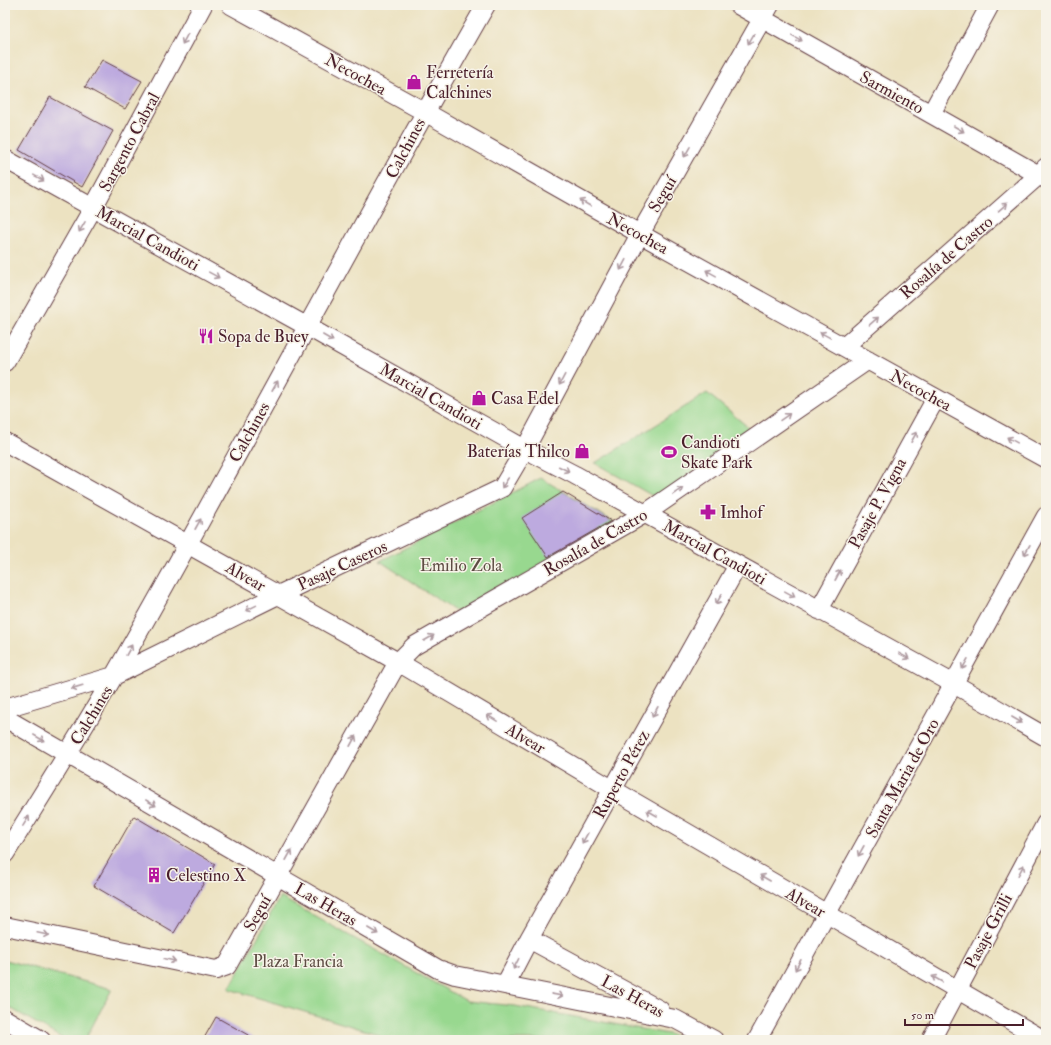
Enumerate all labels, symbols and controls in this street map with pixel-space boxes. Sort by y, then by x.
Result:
one-way arrow [180,33,188,45]
one-way arrow [747,33,755,45]
one-way arrow [790,34,802,42]
street label: Necochea [321,49,391,100]
place label: Ferretería Calchines [426,62,495,103]
street label: Sarmiento [856,66,927,119]
shop icon: Ferretería Calchines [405,73,423,91]
street label: Sargento Cabral [94,88,165,195]
street label: Calchines [381,114,430,182]
one-way arrow [953,126,965,134]
one-way arrow [682,146,690,158]
street label: Seguí [644,171,682,216]
one-way arrow [33,174,45,182]
one-way arrow [579,198,591,206]
street label: Marcial Candioti [92,201,204,276]
one-way arrow [998,202,1008,211]
street label: Necochea [603,208,673,259]
street label: Rosalía de Castro [895,211,997,304]
one-way arrow [78,221,86,233]
one-way arrow [619,259,626,271]
one-way arrow [705,269,717,276]
one-way arrow [208,271,220,279]
one-way arrow [869,316,879,325]
place label: Sopa de Buey [218,326,309,348]
restaurant icon: Sopa de Buey [197,327,215,345]
one-way arrow [819,331,831,339]
one-way arrow [322,334,334,342]
street label: Marcial Candioti [376,359,486,435]
street label: Necochea [886,365,956,416]
one-way arrow [557,374,565,386]
one-way arrow [272,380,280,392]
place label: Casa Edel [491,388,559,409]
shop icon: Casa Edel [470,389,488,407]
street label: Calchines [224,398,275,466]
one-way arrow [779,413,790,421]
one-way arrow [911,431,918,443]
place label: Candioti Skate Park [681,432,753,473]
one-way arrow [1006,435,1018,443]
place label: Baterías Thilco [467,441,570,462]
shop icon: Baterías Thilco [573,442,591,460]
sports icon: Candioti Skate Park [660,443,678,461]
street label: Pasaje P. Vigna [844,453,911,552]
one-way arrow [557,466,569,473]
one-way arrow [501,477,509,488]
one-way arrow [672,487,683,495]
place label: Imhof [720,502,765,523]
pharmacy icon: Imhof [699,503,717,521]
street label: Rosalía de Castro [539,504,651,581]
street label: Marcial Candioti [659,515,771,590]
one-way arrow [195,518,203,530]
street label: Pasaje Caseros [294,535,391,595]
one-way arrow [1023,544,1031,556]
park label: Emilio Zola [420,555,503,576]
street label: Alvear [221,556,270,597]
one-way arrow [834,569,842,581]
one-way arrow [784,590,796,598]
one-way arrow [715,593,723,605]
one-way arrow [246,605,258,612]
one-way arrow [423,633,435,641]
one-way arrow [125,644,133,656]
one-way arrow [898,653,910,661]
one-way arrow [961,658,968,670]
street label: Calchines [66,682,117,749]
one-way arrow [71,684,84,691]
one-way arrow [651,706,659,718]
one-way arrow [486,713,498,721]
street label: Santa Maria de Oro [861,715,944,842]
one-way arrow [1011,717,1023,725]
street label: Alvear [501,718,550,759]
street label: Ruperto Pérez [588,726,655,823]
one-way arrow [33,734,45,742]
one-way arrow [350,735,358,747]
one-way arrow [145,799,157,807]
one-way arrow [646,808,658,816]
one-way arrow [22,815,30,827]
one-way arrow [581,832,588,844]
one-way arrow [857,845,864,857]
one-way arrow [286,849,294,861]
one-way arrow [1018,864,1026,876]
place label: Celestino X [166,865,246,886]
building icon: Celestino X [145,866,163,884]
one-way arrow [759,874,771,882]
street label: Las Heras [291,878,361,931]
street label: Alvear [781,882,830,923]
street label: Seguí [239,890,277,935]
street label: Pasaje Grilli [960,890,1017,973]
one-way arrow [367,928,379,936]
one-way arrow [36,930,49,938]
park label: Plaza Francia [253,951,344,972]
one-way arrow [164,956,177,964]
one-way arrow [512,958,519,970]
one-way arrow [794,959,802,971]
street label: Las Heras [598,971,668,1022]
one-way arrow [932,974,944,982]
one-way arrow [551,992,564,1000]
scale bar [905,1001,1023,1027]
text: 50 m [911,1008,935,1023]

